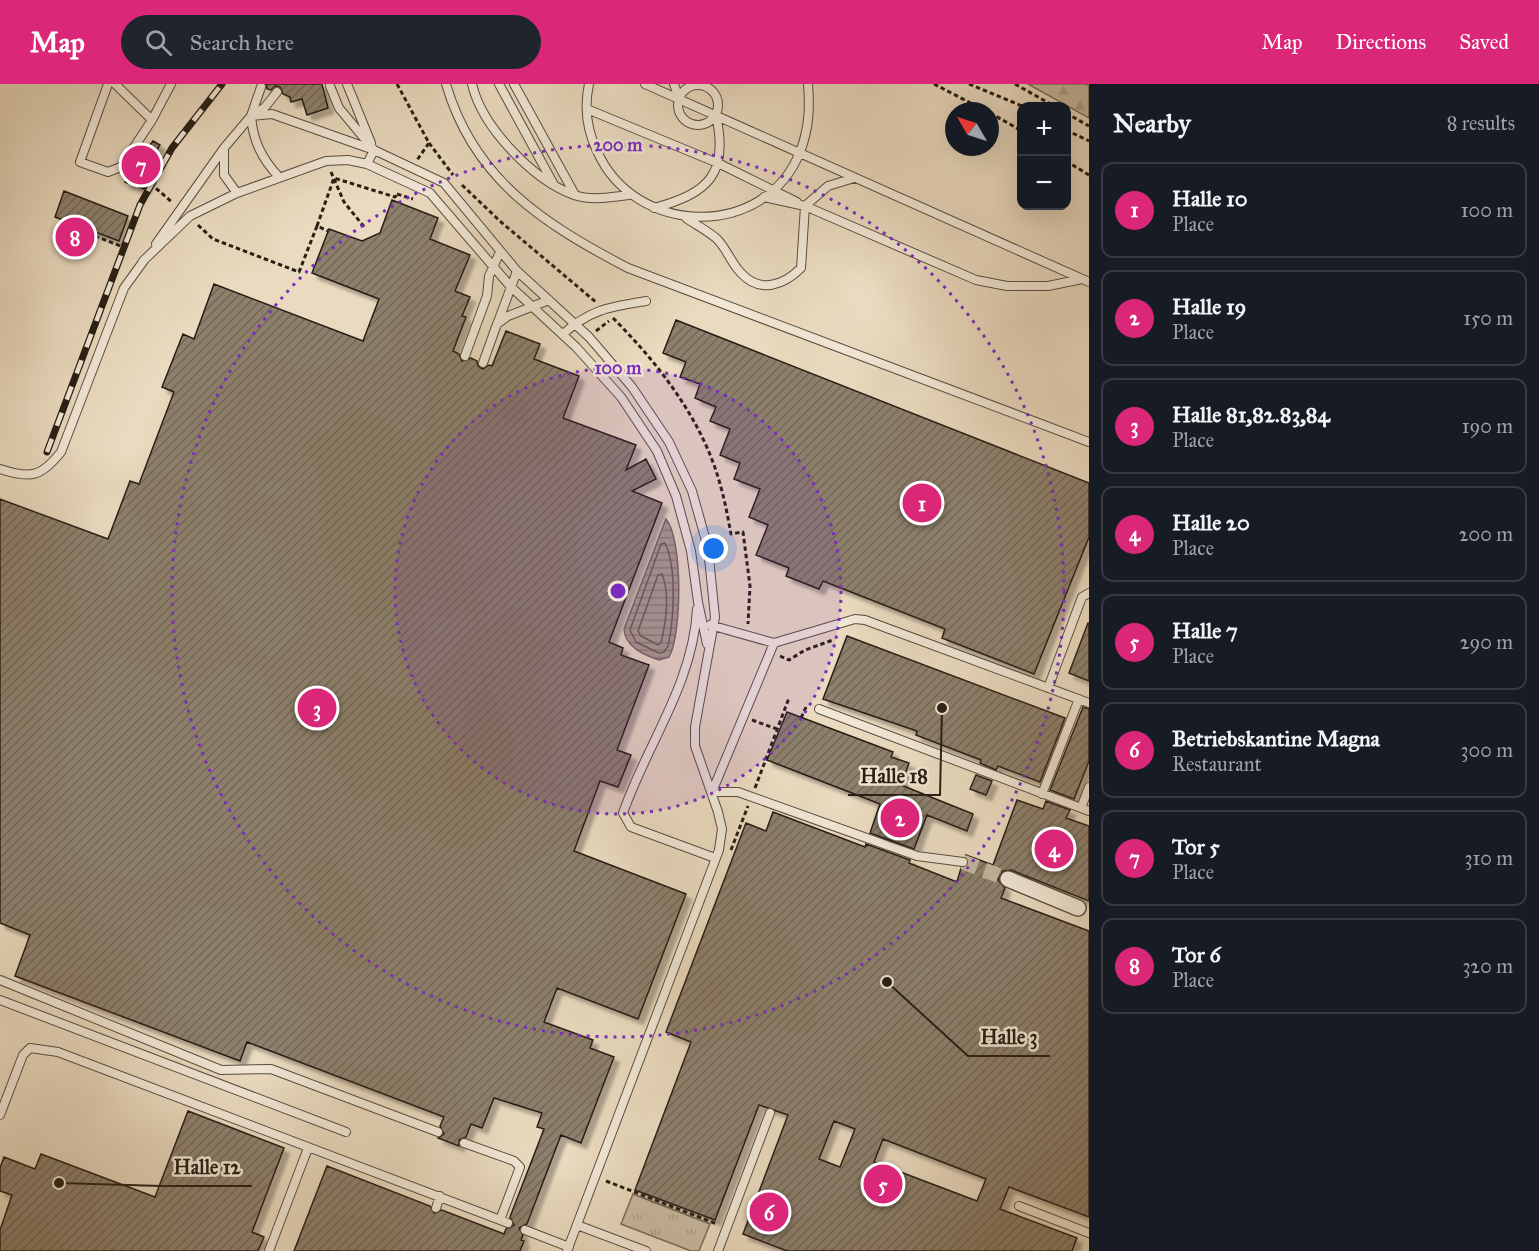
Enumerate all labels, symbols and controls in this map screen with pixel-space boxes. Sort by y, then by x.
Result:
search box [121,15,541,69]
text: Map [30,25,85,60]
icon: search [142,26,175,59]
text: Search here [190,29,294,56]
text: Map [1262,29,1303,55]
text: Directions [1336,29,1426,55]
text: Saved [1459,29,1509,55]
north arrow [945,102,999,156]
map controls [1017,102,1071,210]
button: + [1017,102,1071,156]
text: Nearby [1113,107,1191,139]
text: 8 results [1447,111,1515,135]
text: 200 m [594,134,643,156]
pin: 7 [122,142,160,188]
button: − [1017,156,1071,210]
text: Halle 10 [1172,185,1247,212]
text: 1 [1131,198,1138,222]
text: 100 m [1461,198,1513,222]
text: Place [1172,212,1214,236]
pin: 8 [56,214,94,260]
text: Halle 19 [1172,293,1246,320]
text: 2 [1130,306,1139,330]
text: 150 m [1463,306,1513,330]
text: Place [1172,320,1214,344]
text: 100 m [595,357,642,379]
text: Halle 81,82.83,84 [1172,401,1330,428]
text: 3 [1131,414,1139,438]
text: 190 m [1462,414,1513,438]
text: Place [1172,428,1214,452]
pin: 1 [902,480,942,526]
text: Halle 20 [1172,509,1250,536]
text: 4 [1129,522,1140,546]
text: 200 m [1459,522,1513,546]
your location [699,534,728,563]
text: Place [1172,536,1214,560]
centre of rings [608,581,628,601]
text: Halle 7 [1172,617,1238,644]
text: 5 [1130,630,1139,654]
text: 290 m [1460,630,1513,654]
text: Place [1172,644,1214,668]
pin: 3 [298,686,336,730]
text: Betriebskantine Magna [1172,725,1380,752]
text: 6 [1129,738,1140,762]
text: 300 m [1461,738,1513,762]
text: Restaurant [1172,752,1262,776]
callout: Halle 18 [848,757,940,795]
text: Halle 18 [860,764,928,788]
pin: 2 [880,796,920,840]
pin: 4 [1034,826,1074,872]
text: Tor 5 [1172,833,1220,860]
text: 7 [1129,846,1140,870]
text: 310 m [1464,846,1513,870]
text: Place [1172,860,1214,884]
text: Tor 6 [1172,941,1221,968]
text: 8 [1129,954,1140,978]
text: 320 m [1462,954,1513,978]
text: Place [1172,968,1214,992]
callout: Halle 3 [968,1018,1050,1056]
text: Halle 3 [980,1025,1038,1050]
callout: Halle 12 [162,1148,252,1186]
text: Halle 12 [174,1155,242,1179]
pin: 5 [864,1162,902,1206]
pin: 6 [750,1190,788,1234]

